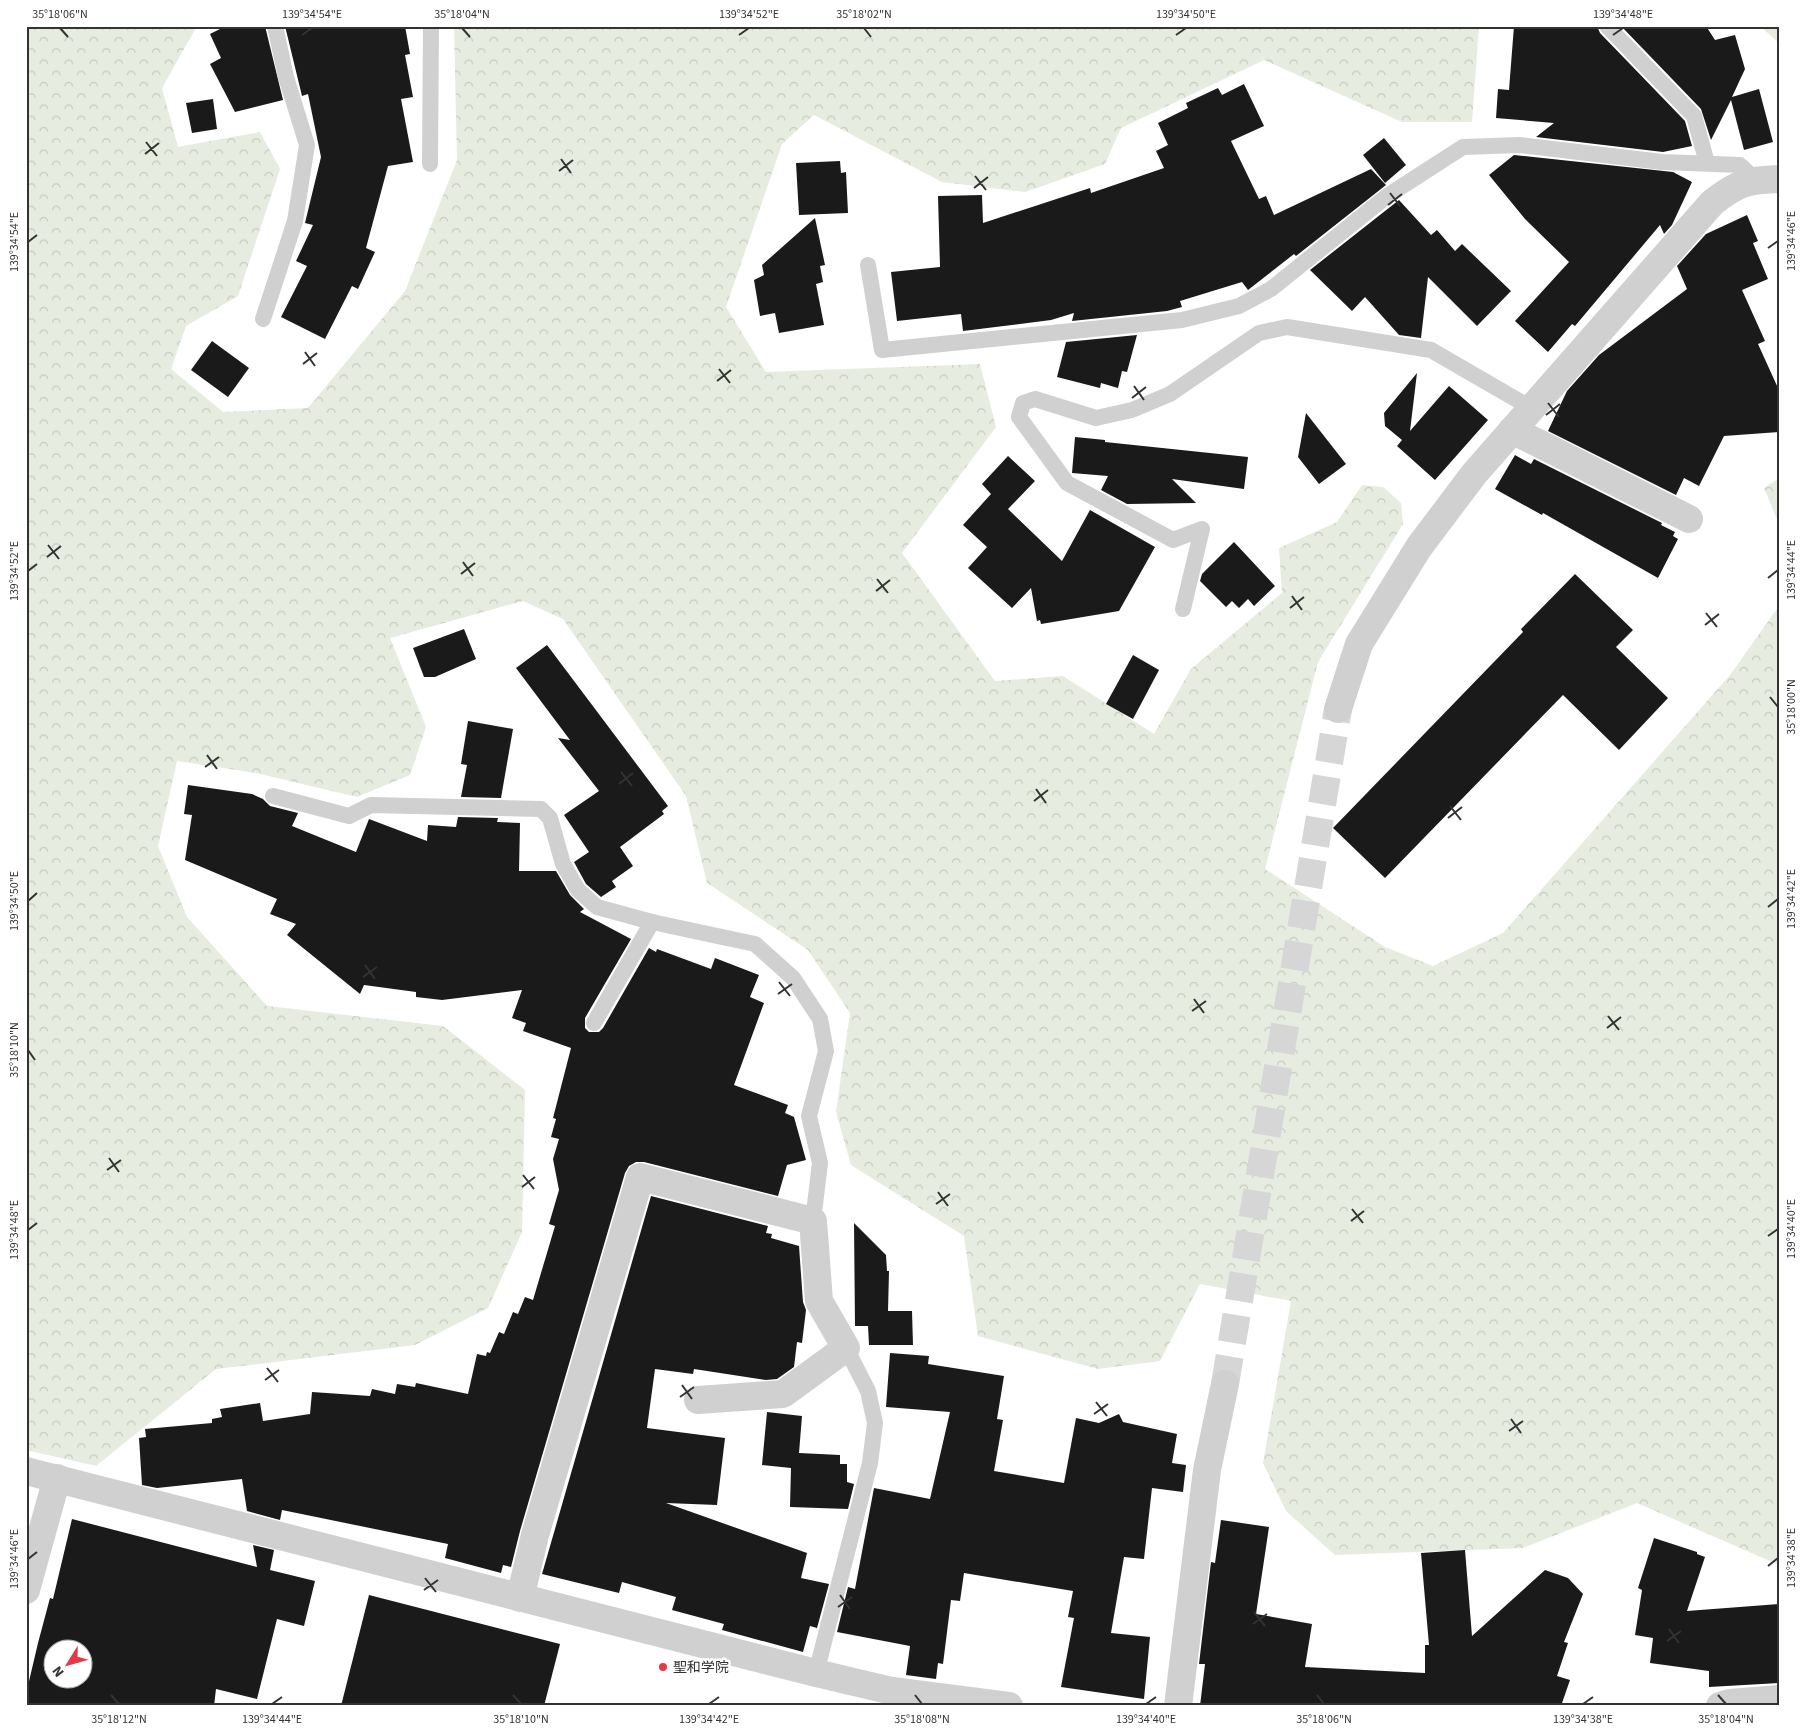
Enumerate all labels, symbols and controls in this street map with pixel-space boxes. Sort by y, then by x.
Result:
text: 35°18'06"N [32,6,88,23]
text: 139°34'54"E [282,6,342,23]
text: 35°18'04"N [434,6,490,23]
text: 139°34'52"E [719,6,779,23]
text: 35°18'02"N [836,6,892,23]
text: 139°34'50"E [1156,6,1216,23]
text: 139°34'48"E [1593,6,1653,23]
text: 139°34'46"E [1783,211,1800,271]
text: 139°34'54"E [6,212,23,272]
text: 139°34'44"E [1783,540,1800,600]
text: 139°34'52"E [6,541,23,601]
text: 35°18'00"N [1783,679,1800,735]
text: 139°34'42"E [1783,869,1800,929]
text: 139°34'50"E [6,871,23,931]
text: 35°18'10"N [6,1022,23,1078]
text: 139°34'40"E [1783,1199,1800,1259]
text: 139°34'48"E [6,1200,23,1260]
text: 139°34'38"E [1783,1528,1800,1588]
text: 139°34'46"E [6,1529,23,1589]
north arrow [42,1640,92,1690]
place label: 聖和学院 [673,1658,729,1678]
text: N [48,1661,69,1681]
marker: 聖和学院 [657,1661,669,1673]
text: 35°18'12"N [91,1711,147,1728]
text: 139°34'44"E [242,1711,302,1728]
text: 35°18'10"N [493,1711,549,1728]
text: 139°34'42"E [679,1711,739,1728]
text: 35°18'08"N [894,1711,950,1728]
text: 139°34'40"E [1116,1711,1176,1728]
text: 35°18'06"N [1296,1711,1352,1728]
text: 139°34'38"E [1553,1711,1613,1728]
text: 35°18'04"N [1698,1711,1754,1728]

